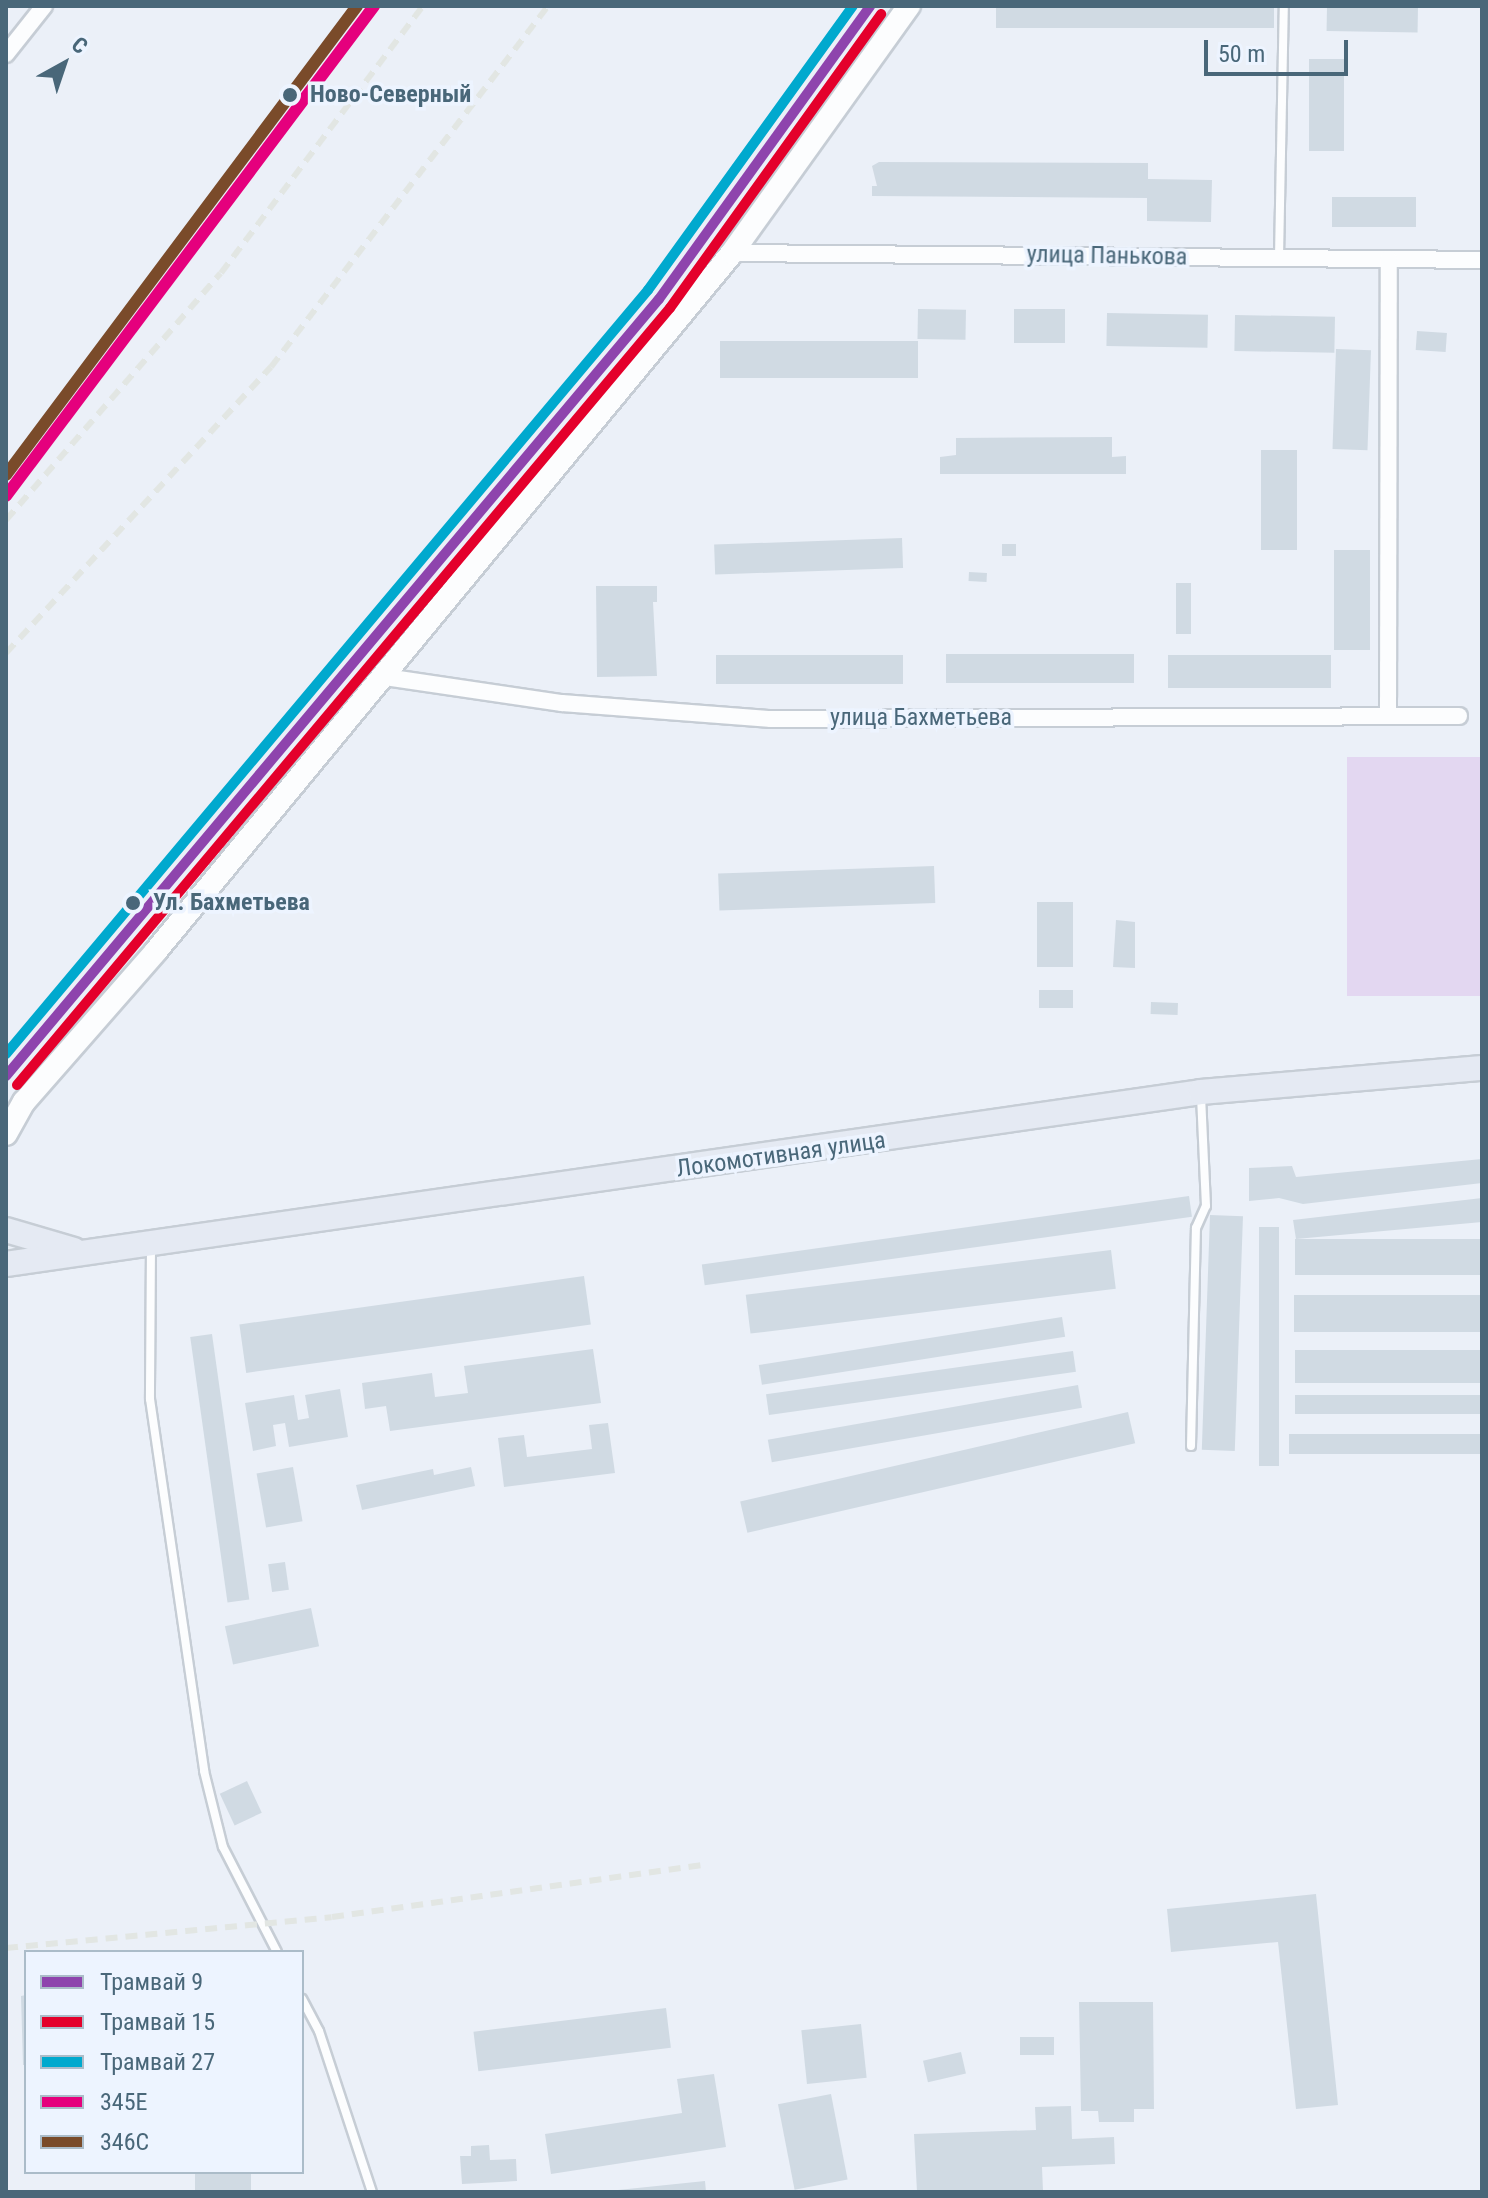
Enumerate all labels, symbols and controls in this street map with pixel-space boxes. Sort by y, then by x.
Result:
north arrow [24,24,104,104]
scale bar [1208,24,1352,74]
text: С [67,32,93,59]
text: 50 m [1218,40,1265,68]
place label: Ново-Северный [310,81,471,109]
marker: Ново-Северный [277,82,303,108]
street label: улица Панькова [1026,240,1188,272]
street label: улица Бахметьева [830,704,1012,732]
place label: Ул. Бахметьева [153,889,310,917]
marker: Ул. Бахметьева [120,890,146,916]
street label: Локомотивная улица [675,1126,887,1184]
legend [24,1950,304,2174]
text: Трамвай 9 [100,1968,203,1996]
text: Трамвай 15 [100,2008,215,2036]
text: Трамвай 27 [100,2048,215,2076]
text: 345Е [100,2088,147,2116]
text: 346С [100,2128,149,2156]

